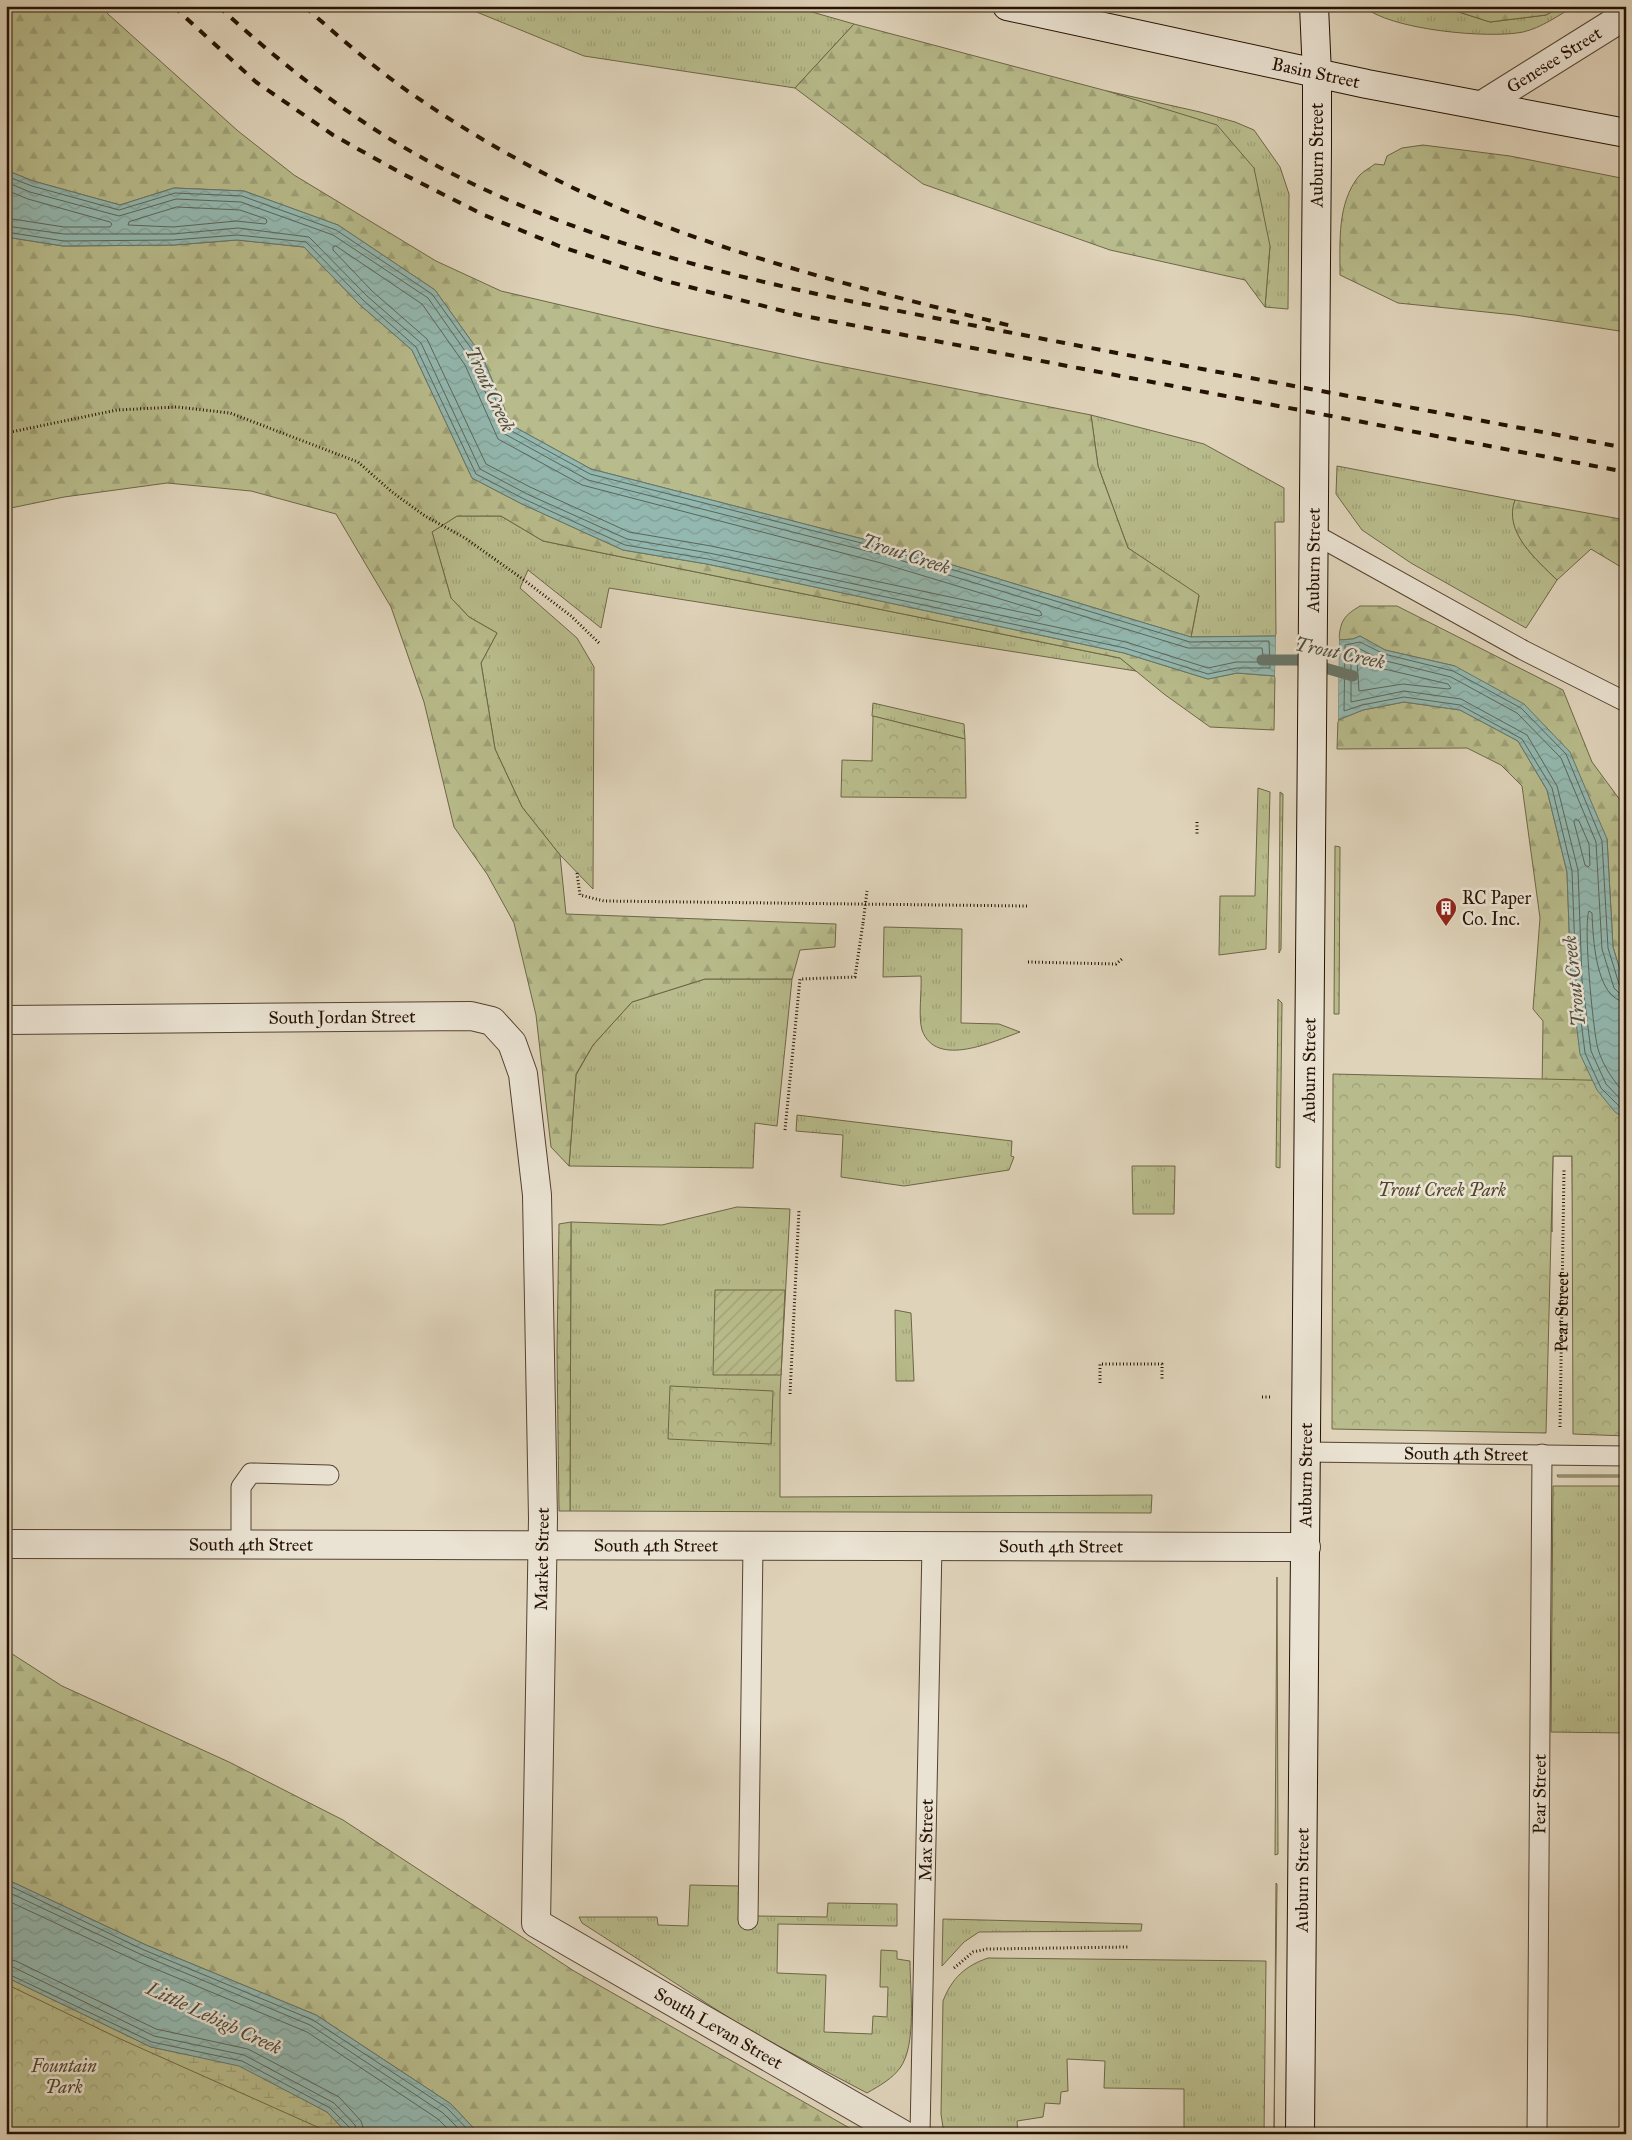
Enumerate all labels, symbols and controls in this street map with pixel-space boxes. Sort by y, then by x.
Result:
street label: Genesee Street [1502,22,1606,98]
street label: Basin Street [1270,53,1362,93]
street label: Auburn Street [1305,102,1328,209]
water label: Trout Creek [460,343,520,436]
street label: Auburn Street [1302,507,1325,614]
water label: Trout Creek [859,529,954,579]
water label: Trout Creek [1293,632,1388,674]
place label: RC Paper Co. Inc. [1462,887,1532,930]
building icon: RC Paper Co. Inc. [1434,896,1458,927]
water label: Trout Creek [1558,934,1590,1028]
street label: South Jordan Street [268,1005,416,1029]
street label: Auburn Street [1298,1017,1321,1124]
park label: Trout Creek Park [1378,1179,1506,1201]
street label: Pear Street [1550,1271,1573,1352]
street label: Auburn Street [1294,1422,1317,1529]
street label: South 4th Street [1404,1442,1529,1466]
street label: Market Street [530,1506,554,1611]
street label: South 4th Street [189,1533,314,1556]
street label: South 4th Street [594,1534,719,1557]
street label: South 4th Street [999,1535,1124,1558]
street label: Pear Street [1528,1753,1551,1834]
street label: Max Street [914,1798,938,1882]
street label: Auburn Street [1291,1827,1314,1934]
water label: Little Lehigh Creek [142,1976,286,2060]
street label: South Levan Street [650,1983,787,2074]
park label: Fountain Park [30,2055,97,2098]

